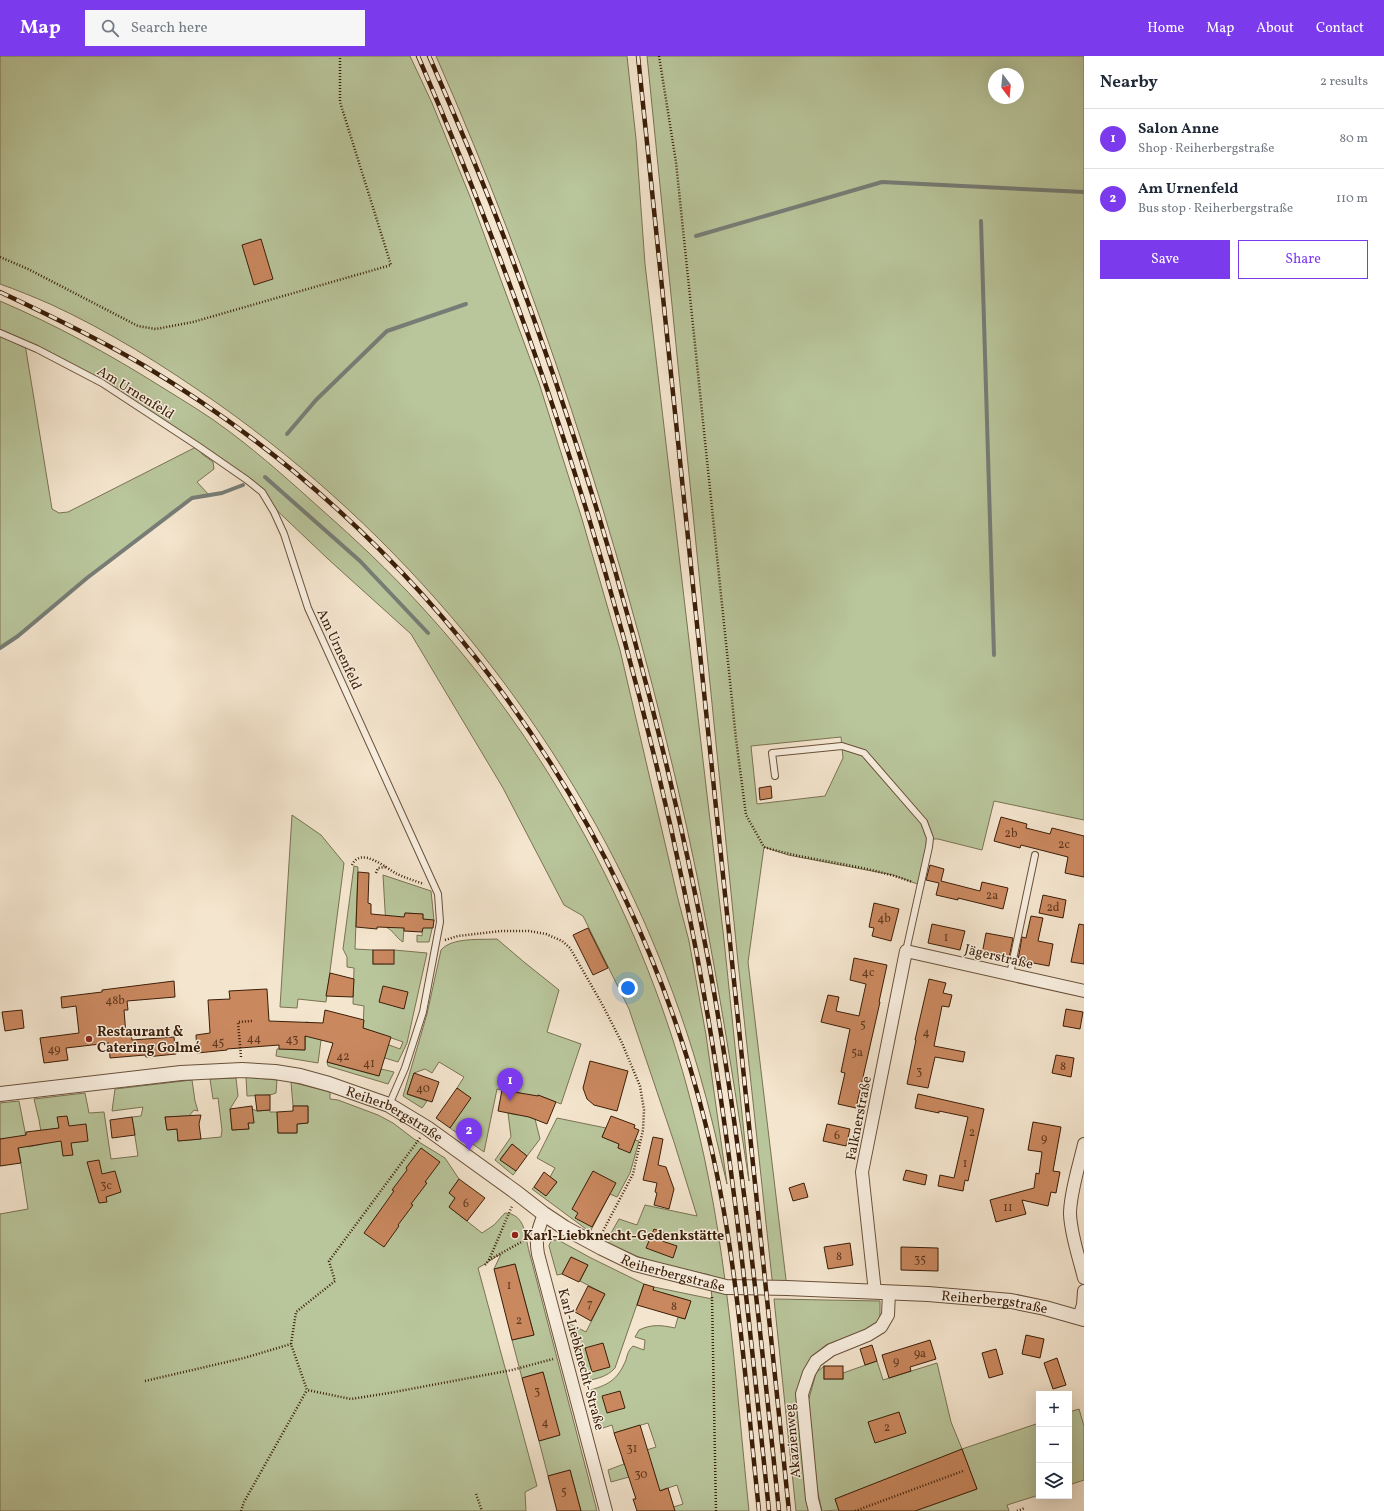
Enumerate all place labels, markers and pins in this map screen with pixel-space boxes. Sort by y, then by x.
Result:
place label: Restaurant & Catering Golmé [97,1023,200,1058]
marker: Restaurant & Catering Golmé [84,1034,94,1044]
pin: 1 [497,1068,523,1101]
pin: 2 [456,1118,482,1151]
place label: Karl-Liebknecht-Gedenkstätte [523,1227,724,1246]
marker: Karl-Liebknecht-Gedenkstätte [510,1230,520,1240]

